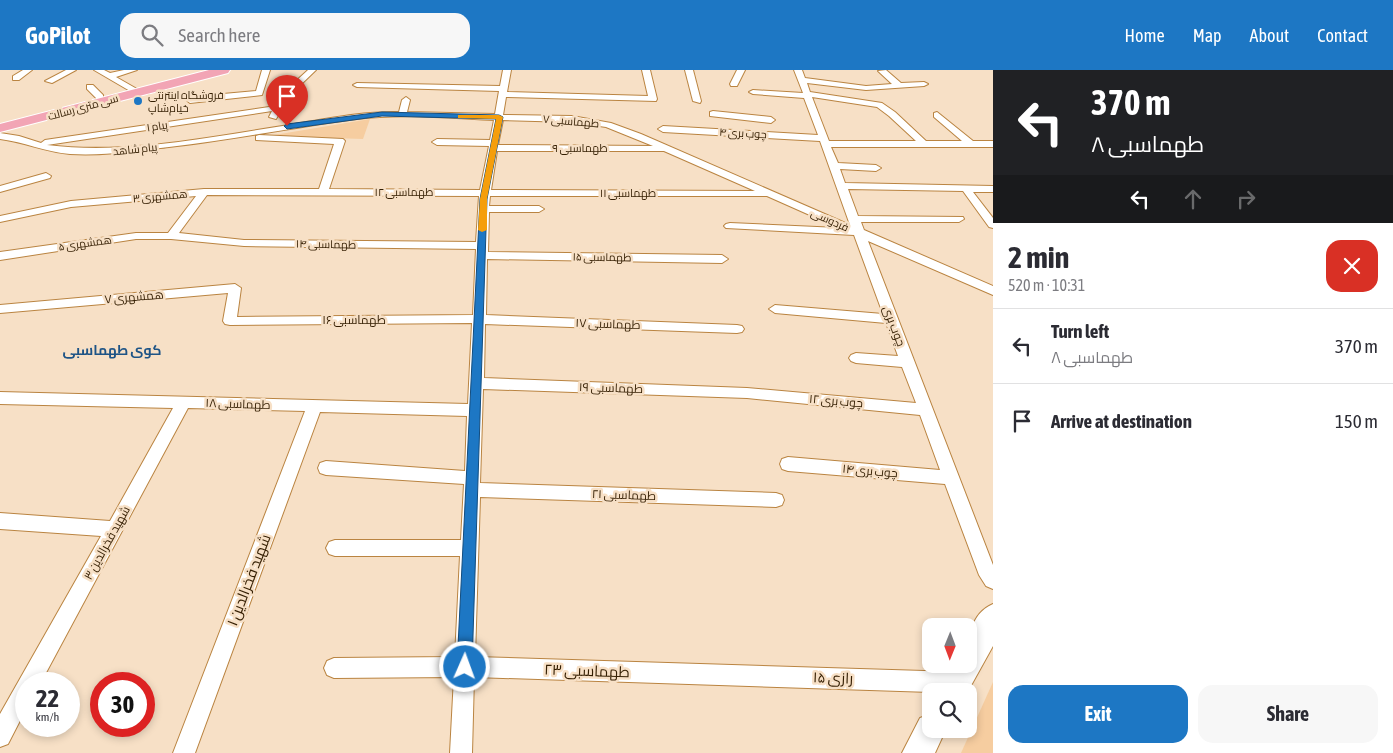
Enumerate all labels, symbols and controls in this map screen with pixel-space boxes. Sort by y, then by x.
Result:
search box [120,13,470,58]
icon: search [138,21,166,49]
text: GoPilot [25,22,90,49]
text: Search here [178,24,260,46]
text: Home [1125,25,1165,46]
text: Map [1193,25,1222,46]
text: About [1250,25,1289,46]
text: Contact [1317,25,1368,46]
pin [266,75,308,126]
icon: arrive [273,82,301,110]
text: 370 m [1091,82,1170,122]
place label: فروشگاه اینترنتی خیام‌شاپ [148,89,224,116]
icon: left [1008,90,1073,155]
street label: سی متری رسالت [46,92,120,123]
marker: فروشگاه اینترنتی خیام‌شاپ [132,95,144,107]
street label: ۷ طهماسبی [542,113,600,130]
street label: ۱ پیام [146,118,169,136]
street label: ۴ چوب بری [719,126,767,141]
text: ۸ طهماسبی [1091,131,1204,157]
street label: پیام شاهد [112,141,158,159]
street label: ۹ طهماسبی [552,142,608,155]
icon: left [1126,185,1154,213]
icon: ahead [1179,185,1207,213]
icon: right [1232,185,1260,213]
street label: ۱۲ طهماسبی [375,186,433,199]
street label: ۱۱ طهماسبی [600,187,656,200]
street label: ۳ همشهری [132,188,188,205]
street label: فردوسی [809,206,851,235]
street label: ۵ همشهری [58,233,113,254]
street label: ۱۴ طهماسبی [296,237,356,252]
text: 2 min [1008,240,1069,274]
button: close [1326,240,1378,292]
street label: ۱۵ طهماسبی [572,250,632,265]
text: 520 m · 10:31 [1008,276,1085,294]
street label: ۷ همشهری [104,287,164,307]
street label: چوب بری [878,304,908,349]
street label: ۱۶ طهماسبی [322,313,386,327]
street label: ۱۷ طهماسبی [575,316,641,332]
text: Turn left [1051,320,1109,342]
icon: left [1008,332,1036,360]
text: 370 m [1335,335,1378,357]
district label: کوی طهماسبی [63,342,161,359]
text: ۸ طهماسبی [1051,348,1133,366]
street label: ۱۹ طهماسبی [579,380,643,396]
street label: ۱۲ چوب بری [808,392,863,412]
street label: ۱۸ طهماسبی [205,396,271,412]
icon: arrive [1008,407,1036,435]
text: Arrive at destination [1051,410,1192,432]
text: 150 m [1335,410,1378,432]
street label: ۱۴ چوب بری [842,462,898,482]
street label: ۲۱ طهماسبی [592,487,656,503]
street label: ۳ شهید فخرالدین [81,504,133,582]
street label: ۱ شهید فخرالدین [223,532,276,629]
north arrow [922,618,978,672]
map controls [922,618,977,738]
position arrow [438,640,490,692]
street label: ۲۳ طهماسبی [544,661,630,682]
street label: ۱۵ رازی [813,668,853,689]
speed limit sign: 30 [90,672,155,737]
button: search [922,683,977,738]
text: 22 [36,684,59,712]
button: Exit [1008,685,1188,743]
button: Share [1198,685,1378,743]
text: km/h [36,710,59,724]

